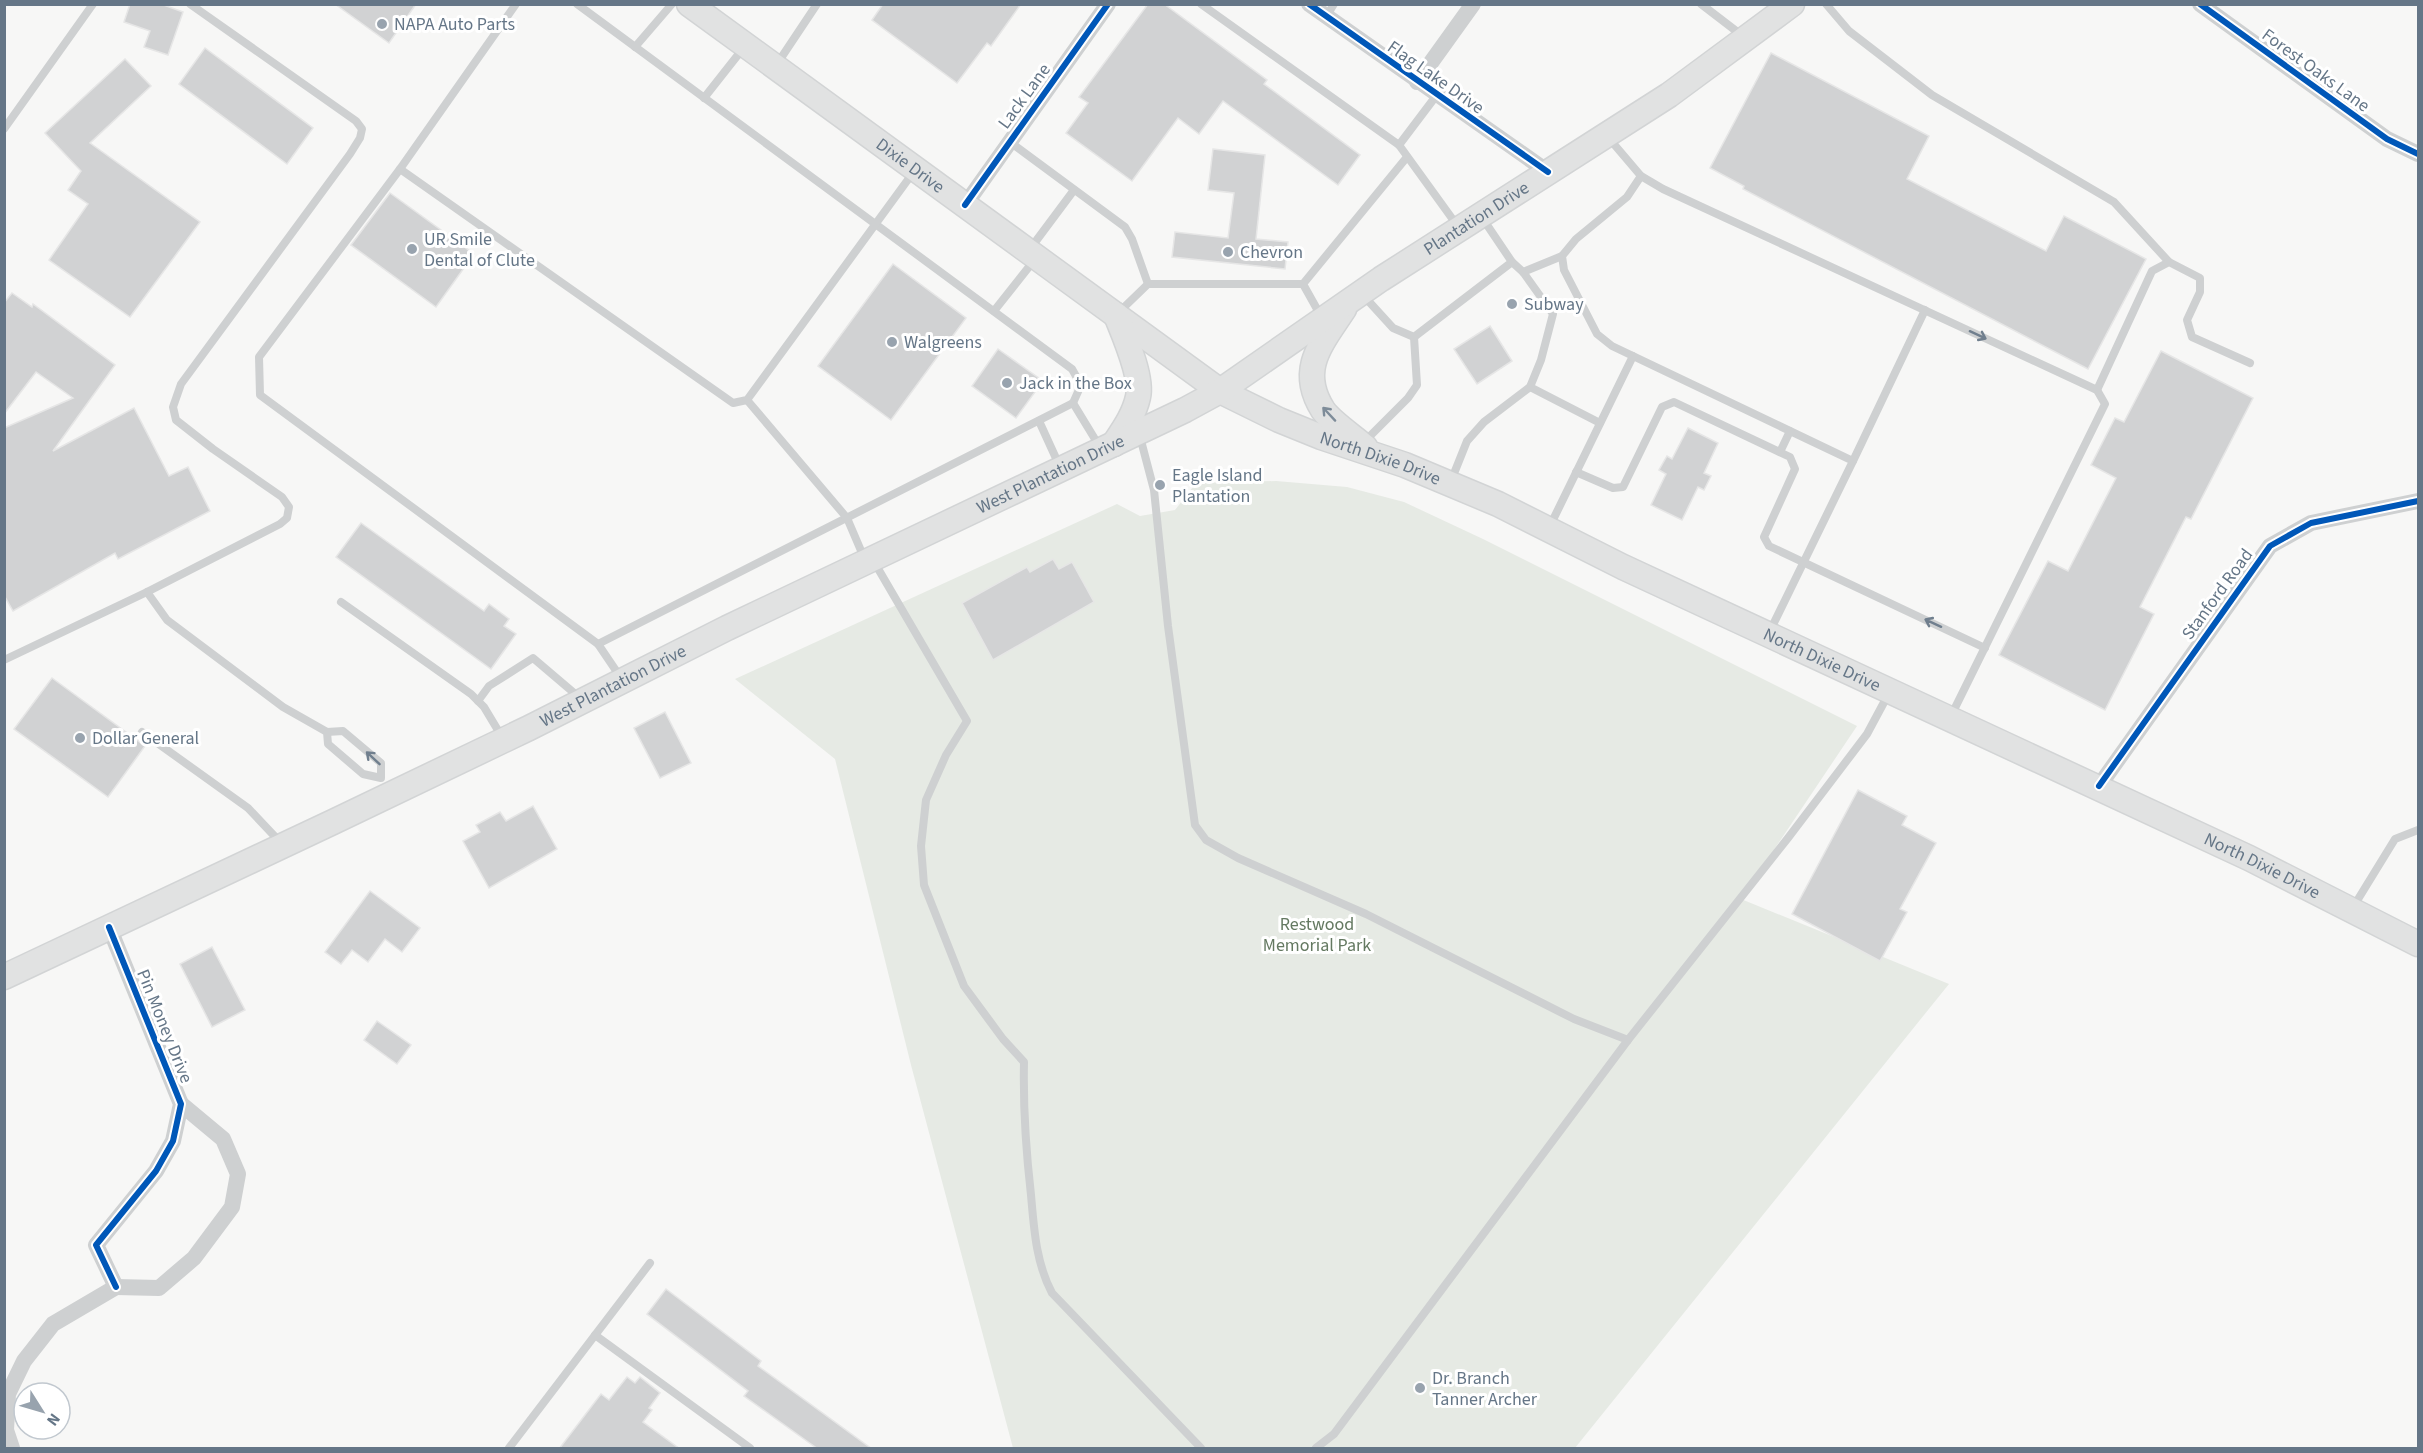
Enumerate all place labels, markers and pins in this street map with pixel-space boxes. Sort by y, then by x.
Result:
place label: NAPA Auto Parts [394,12,515,37]
marker: NAPA Auto Parts [375,17,389,31]
place label: UR Smile Dental of Clute [424,227,535,273]
place label: Chevron [1240,240,1303,265]
marker: UR Smile Dental of Clute [405,242,419,256]
marker: Chevron [1221,245,1235,259]
place label: Subway [1524,292,1584,317]
marker: Subway [1505,297,1519,311]
place label: Walgreens [904,330,982,355]
marker: Walgreens [885,335,899,349]
place label: Jack in the Box [1019,371,1132,396]
marker: Jack in the Box [1000,376,1014,390]
place label: Eagle Island Plantation [1172,463,1263,509]
marker: Eagle Island Plantation [1153,478,1167,492]
place label: Dollar General [92,726,199,751]
marker: Dollar General [73,731,87,745]
place label: Dr. Branch Tanner Archer [1432,1366,1538,1412]
marker: Dr. Branch Tanner Archer [1413,1381,1427,1395]

